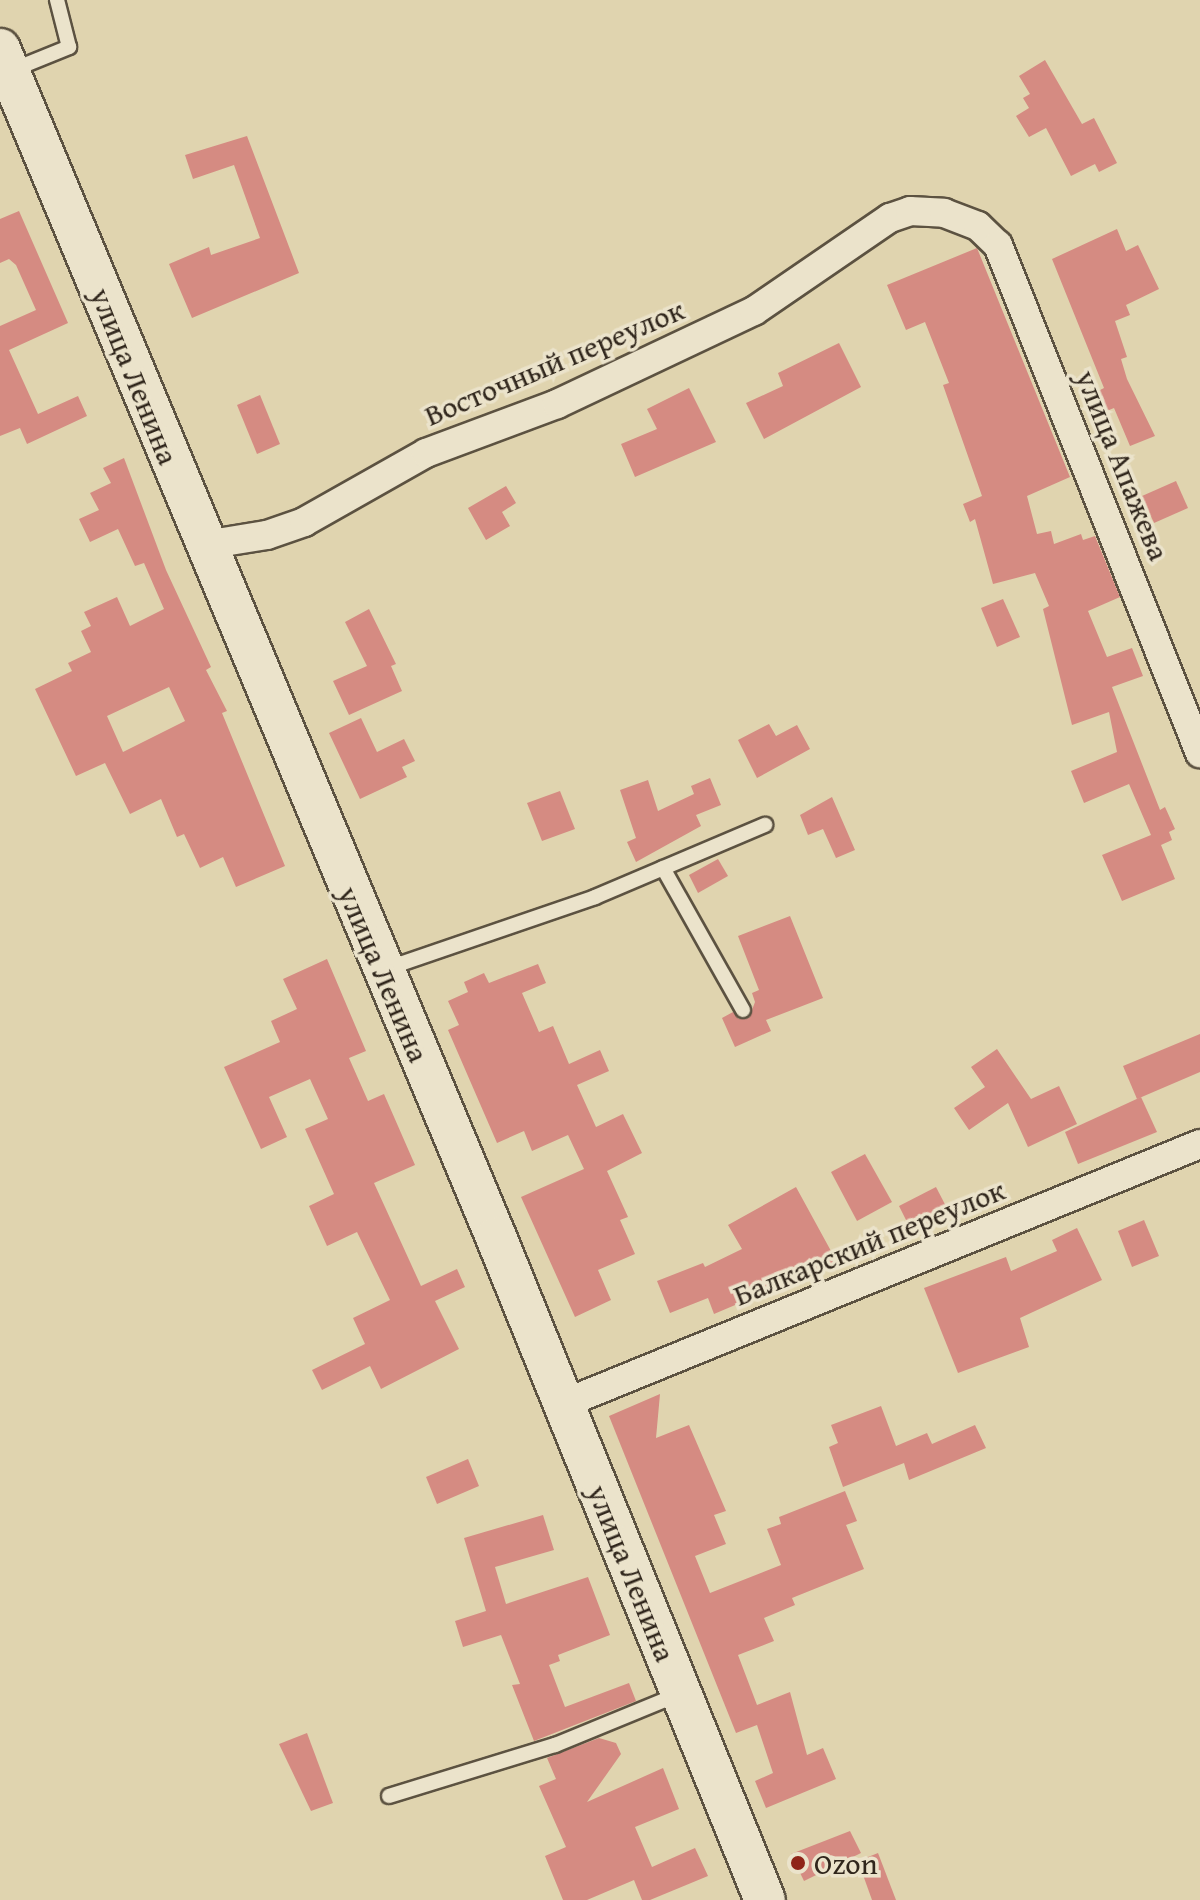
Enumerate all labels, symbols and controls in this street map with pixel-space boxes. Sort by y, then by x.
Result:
street label: улица Ленина [83,282,187,470]
street label: Восточный переулок [419,291,689,433]
street label: улица Апажева [1068,365,1178,565]
street label: улица Ленина [331,881,437,1067]
street label: Балкарский переулок [728,1171,1010,1313]
street label: улица Ленина [580,1479,684,1667]
place label: Ozon [814,1845,878,1881]
marker: Ozon [789,1854,807,1872]

